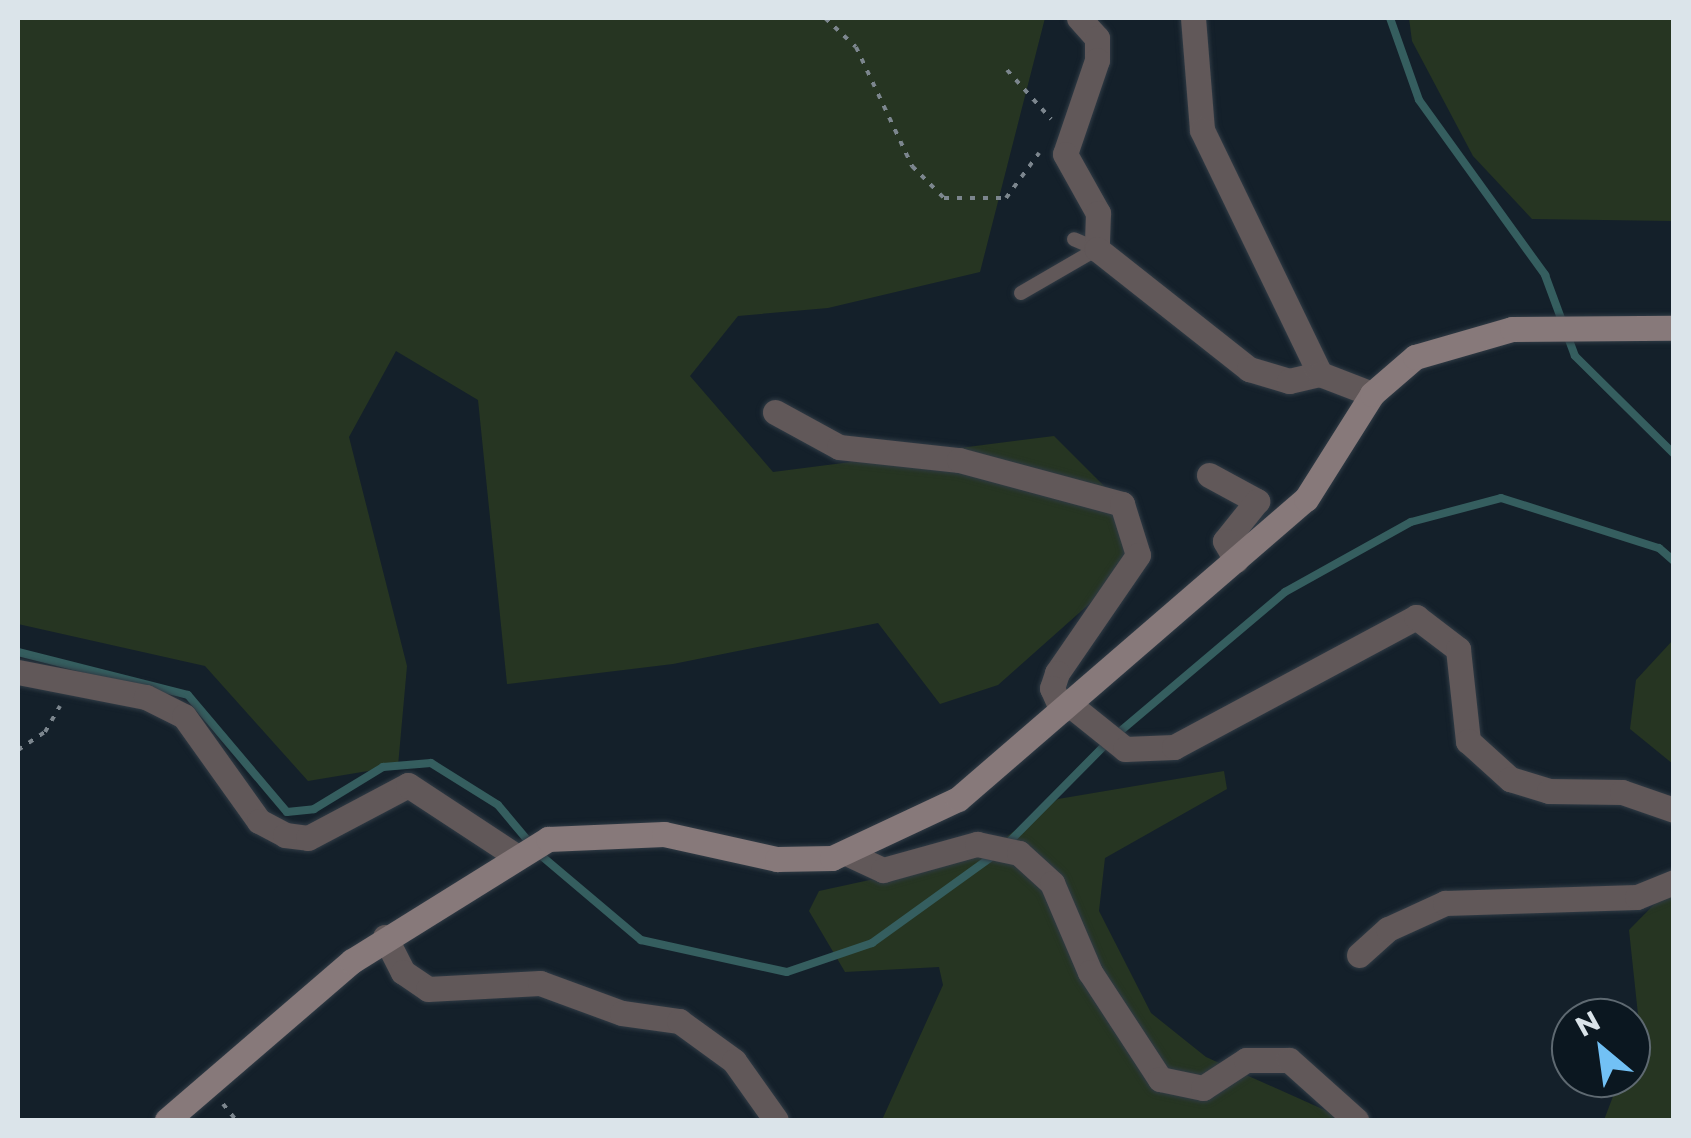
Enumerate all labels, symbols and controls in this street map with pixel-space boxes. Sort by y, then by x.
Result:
north arrow [1551,998,1651,1098]
text: N [1569,1003,1606,1044]

